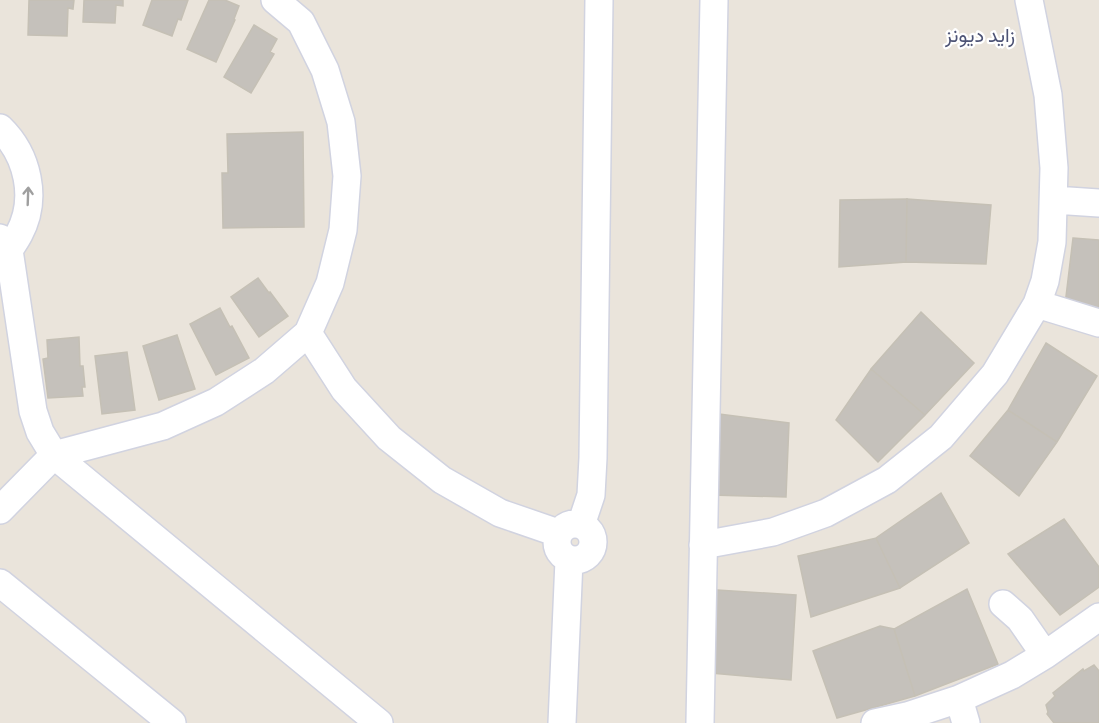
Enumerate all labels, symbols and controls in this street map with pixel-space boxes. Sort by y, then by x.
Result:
district label: زايد ديونز [944,22,1015,48]
one-way arrow [22,187,33,207]

